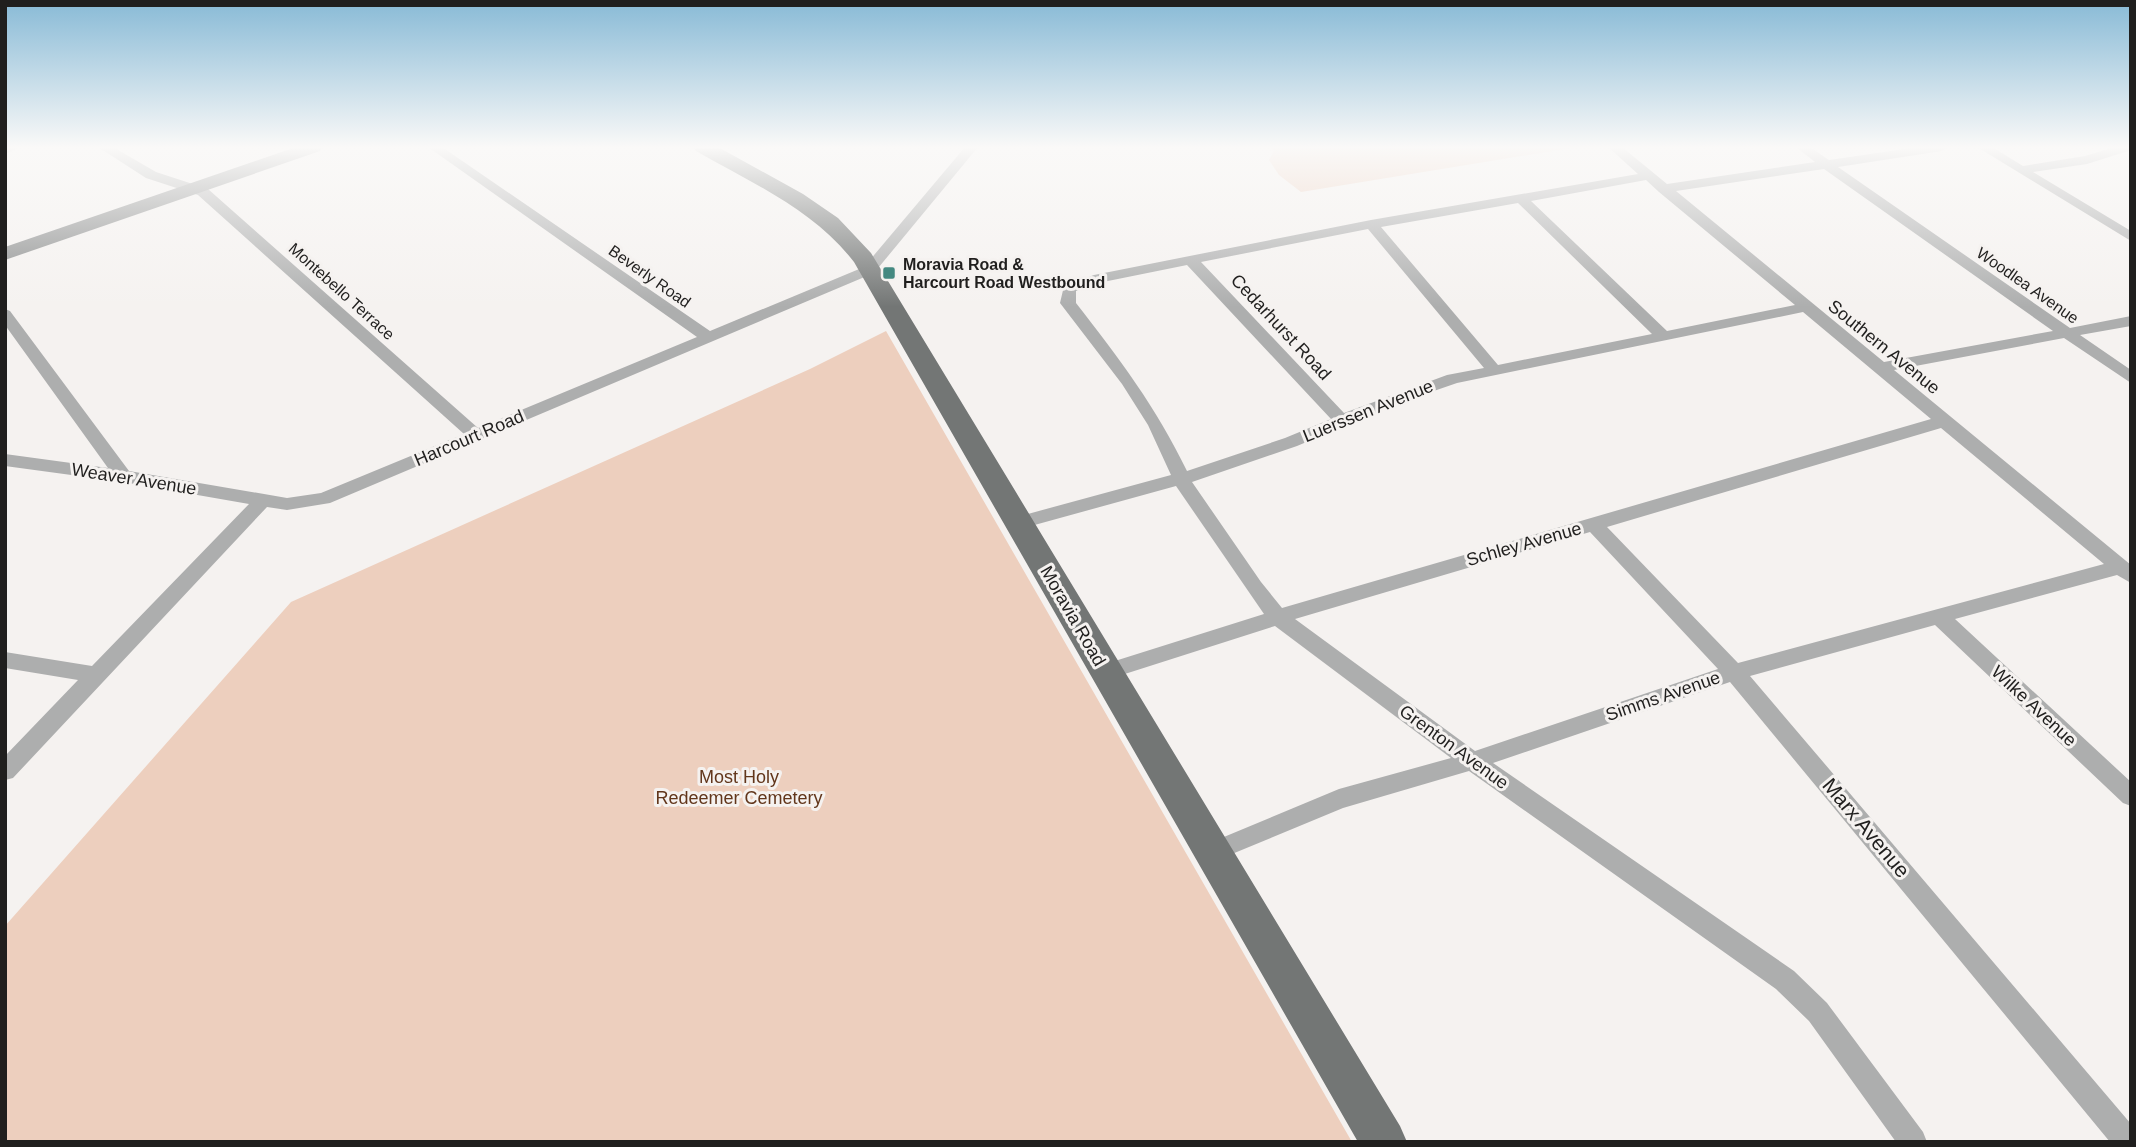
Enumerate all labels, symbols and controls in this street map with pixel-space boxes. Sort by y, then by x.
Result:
street label: Montebello Terrace [286,240,398,343]
street label: Beverly Road [605,242,694,311]
street label: Woodlea Avenue [1974,244,2082,327]
place label: Moravia Road & Harcourt Road Westbound [903,256,1105,291]
marker: Moravia Road & Harcourt Road Westbound [881,265,897,281]
street label: Cedarhurst Road [1227,270,1335,384]
street label: Southern Avenue [1824,296,1944,398]
street label: Luerssen Avenue [1300,376,1436,446]
street label: Harcourt Road [411,406,527,470]
street label: Weaver Avenue [70,459,198,499]
street label: Schley Avenue [1464,518,1584,570]
street label: Moravia Road [1036,562,1110,670]
street label: Wilke Avenue [1987,662,2081,750]
street label: Simms Avenue [1603,667,1723,725]
street label: Grenton Avenue [1396,701,1512,793]
park label: Most Holy Redeemer Cemetery [655,767,823,808]
street label: Marx Avenue [1818,773,1914,882]

